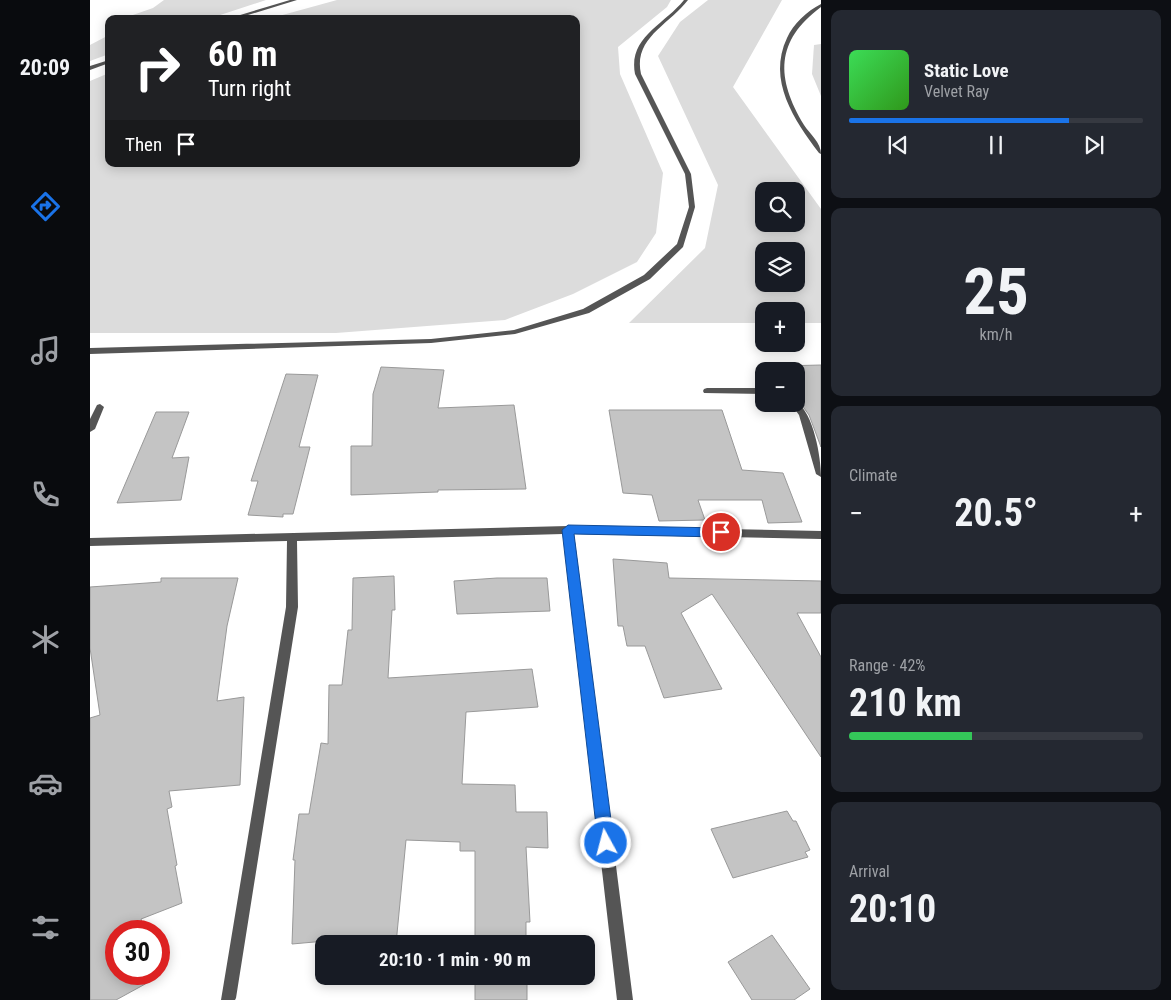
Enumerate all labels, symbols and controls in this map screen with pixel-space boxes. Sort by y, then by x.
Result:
text: 60 m [208,34,277,75]
icon: right [125,35,190,100]
text: 20:09 [20,55,70,80]
text: Static Love [924,59,1009,82]
text: Turn right [208,76,291,101]
text: Velvet Ray [924,82,989,101]
icon: arrive [172,130,200,158]
icon: previous [884,131,912,159]
icon: pause [982,131,1010,159]
icon: next [1080,131,1108,159]
text: Then [125,133,162,156]
map controls [755,182,805,412]
button: search [755,182,805,232]
icon: directions [28,189,63,224]
button: layers [755,242,805,292]
text: 25 [963,254,1029,330]
button: + [755,302,805,352]
text: km/h [980,325,1012,344]
icon: music [28,333,63,368]
button: − [755,362,805,412]
text: Climate [849,466,897,485]
icon: phone [28,477,63,512]
text: 20.5° [954,491,1038,535]
text: − [849,497,863,530]
text: + [1129,497,1143,530]
pin [700,511,742,553]
icon: arrive [707,518,735,546]
icon: climate [28,622,63,657]
text: Range · 42% [849,656,925,675]
text: 210 km [849,681,962,725]
icon: car [28,766,63,801]
position arrow [579,816,631,868]
text: Arrival [849,862,890,881]
text: 20:10 [849,887,936,931]
icon: filters [28,910,63,945]
speed limit sign: 30 [105,920,170,985]
text: 20:10 · 1 min · 90 m [379,948,531,971]

